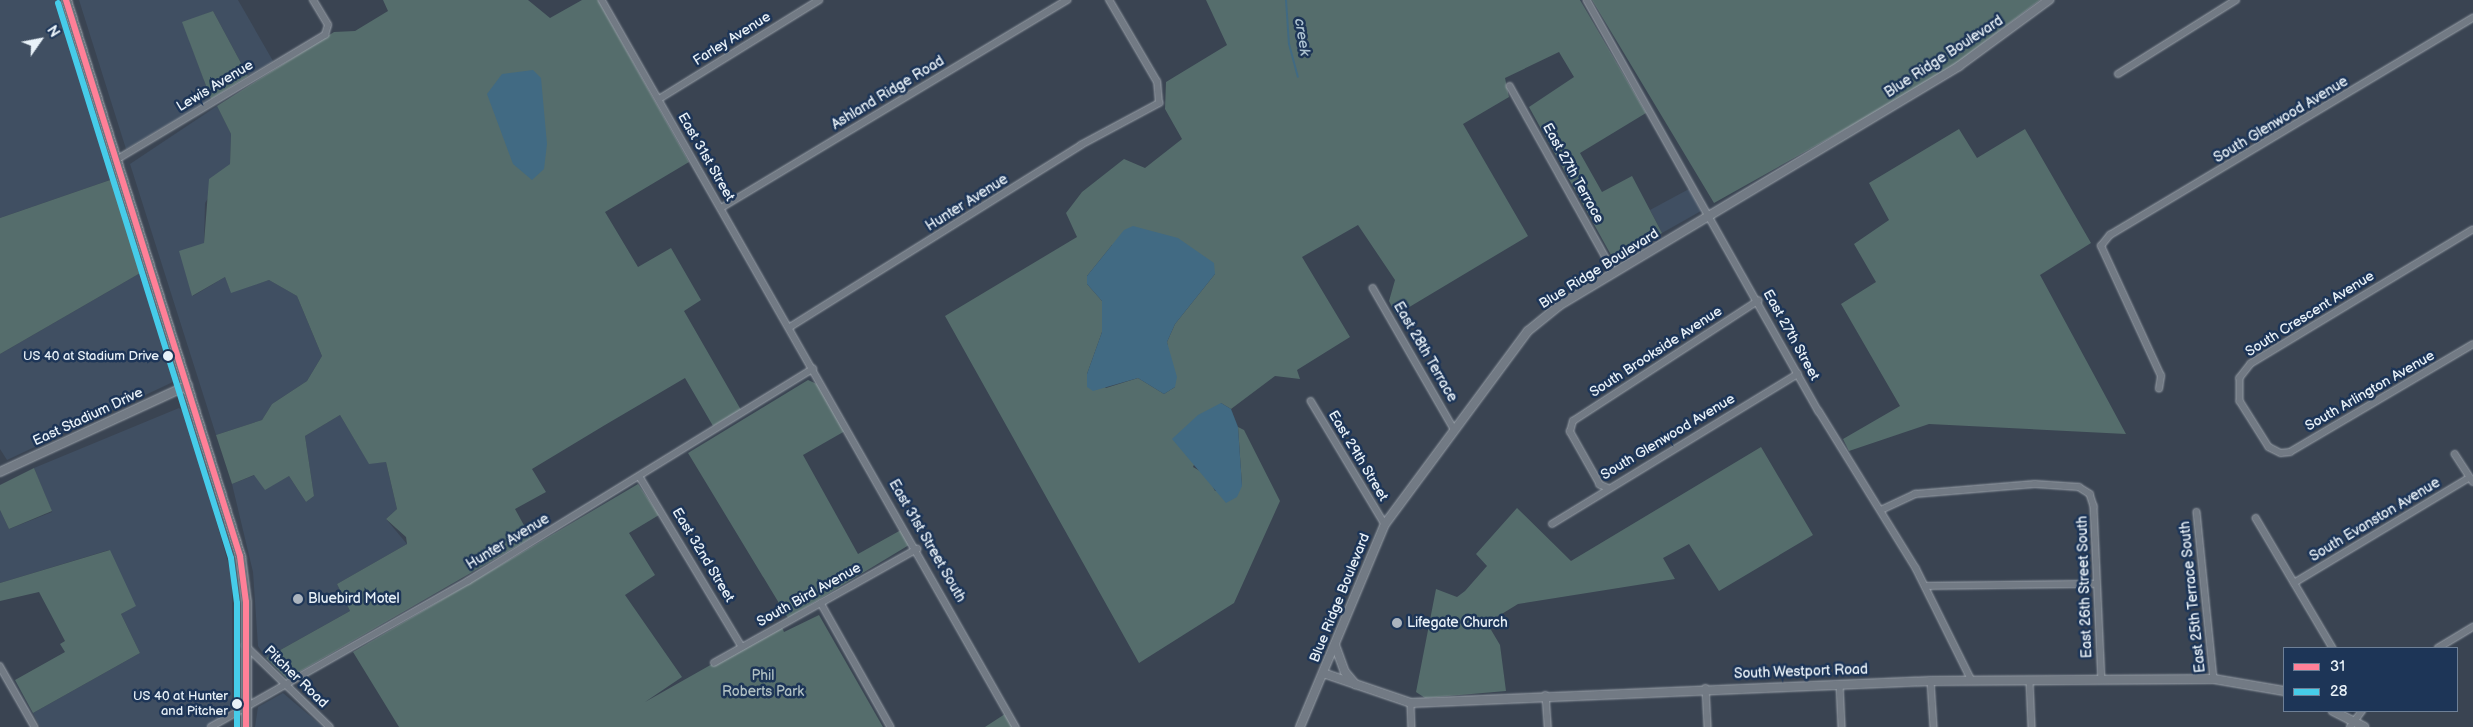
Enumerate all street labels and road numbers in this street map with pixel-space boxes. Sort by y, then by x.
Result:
street label: Farley Avenue [690,8,774,70]
street label: Blue Ridge Boulevard [1882,12,2006,102]
street label: Ashland Ridge Road [829,53,947,133]
street label: Lewis Avenue [174,57,256,115]
street label: South Glenwood Avenue [2211,73,2351,167]
street label: East 31st Street [674,110,738,204]
street label: East 27th Terrace [1539,120,1607,226]
street label: Hunter Avenue [923,171,1011,235]
street label: Blue Ridge Boulevard [1536,225,1662,313]
street label: South Crescent Avenue [2243,268,2377,360]
street label: East 27th Street [1759,287,1823,383]
street label: East 28th Terrace [1389,299,1461,405]
street label: South Brookside Avenue [1587,303,1725,401]
street label: South Arlington Avenue [2302,347,2438,435]
street label: East Stadium Drive [30,384,146,450]
street label: South Glenwood Avenue [1598,390,1738,484]
street label: East 29th Street [1324,408,1392,504]
street label: South Evanston Avenue [2307,474,2443,566]
street label: East 31st Street South [885,476,969,606]
street label: East 32nd Street [668,505,738,605]
street label: Hunter Avenue [463,511,553,573]
street label: East 26th Street South [2074,515,2096,659]
street label: East 25th Terrace South [2177,520,2209,674]
street label: Blue Ridge Boulevard [1306,531,1374,665]
street label: South Bird Avenue [754,559,864,631]
street label: Pitcher Road [261,642,331,712]
street label: South Westport Road [1733,661,1869,683]

